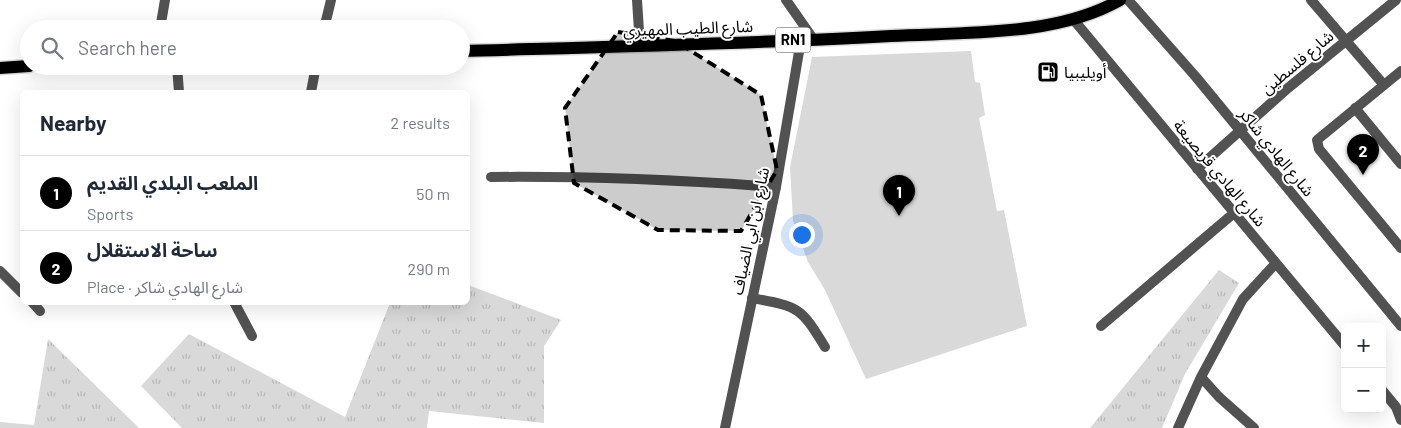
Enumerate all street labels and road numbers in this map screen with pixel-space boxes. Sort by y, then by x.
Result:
street label: شارع الطيب المهيري [623,16,753,43]
street label: شارع فلسطين [1257,26,1339,101]
road number: RN1 [776,28,810,52]
street label: شارع الهادي شاكر [1232,103,1319,202]
street label: شارع الهادي قريصيعة [1167,116,1270,232]
street label: شارع ابن ابي الضياف [727,165,776,297]

